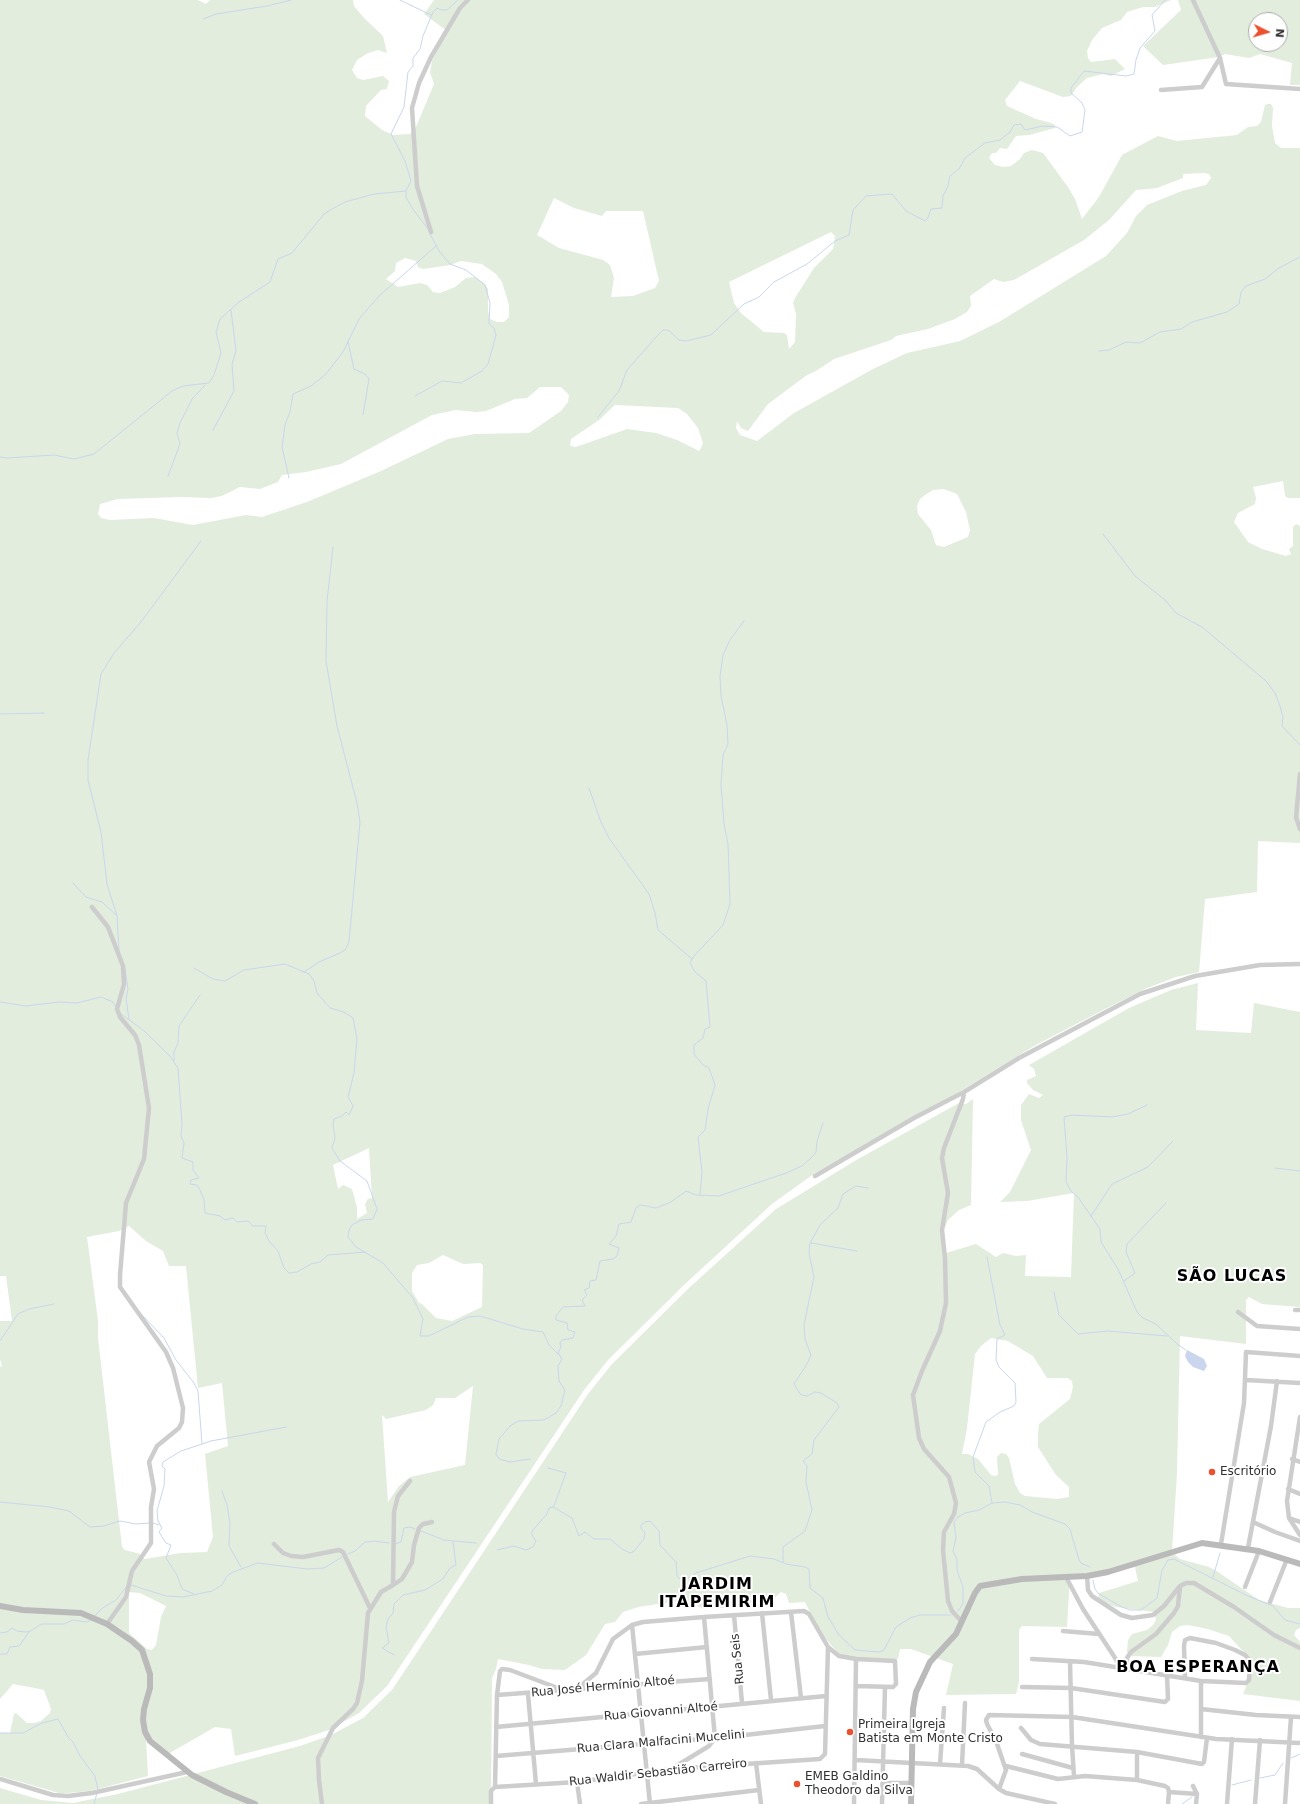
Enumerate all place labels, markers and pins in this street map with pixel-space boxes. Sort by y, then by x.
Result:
place label: Escritório [1220,1465,1276,1479]
marker: Escritório [1207,1467,1217,1477]
place label: Primeira Igreja Batista em Monte Cristo [858,1718,1003,1746]
marker: Primeira Igreja Batista em Monte Cristo [845,1727,855,1737]
place label: EMEB Galdino Theodoro da Silva [805,1770,913,1798]
marker: EMEB Galdino Theodoro da Silva [792,1779,802,1789]

